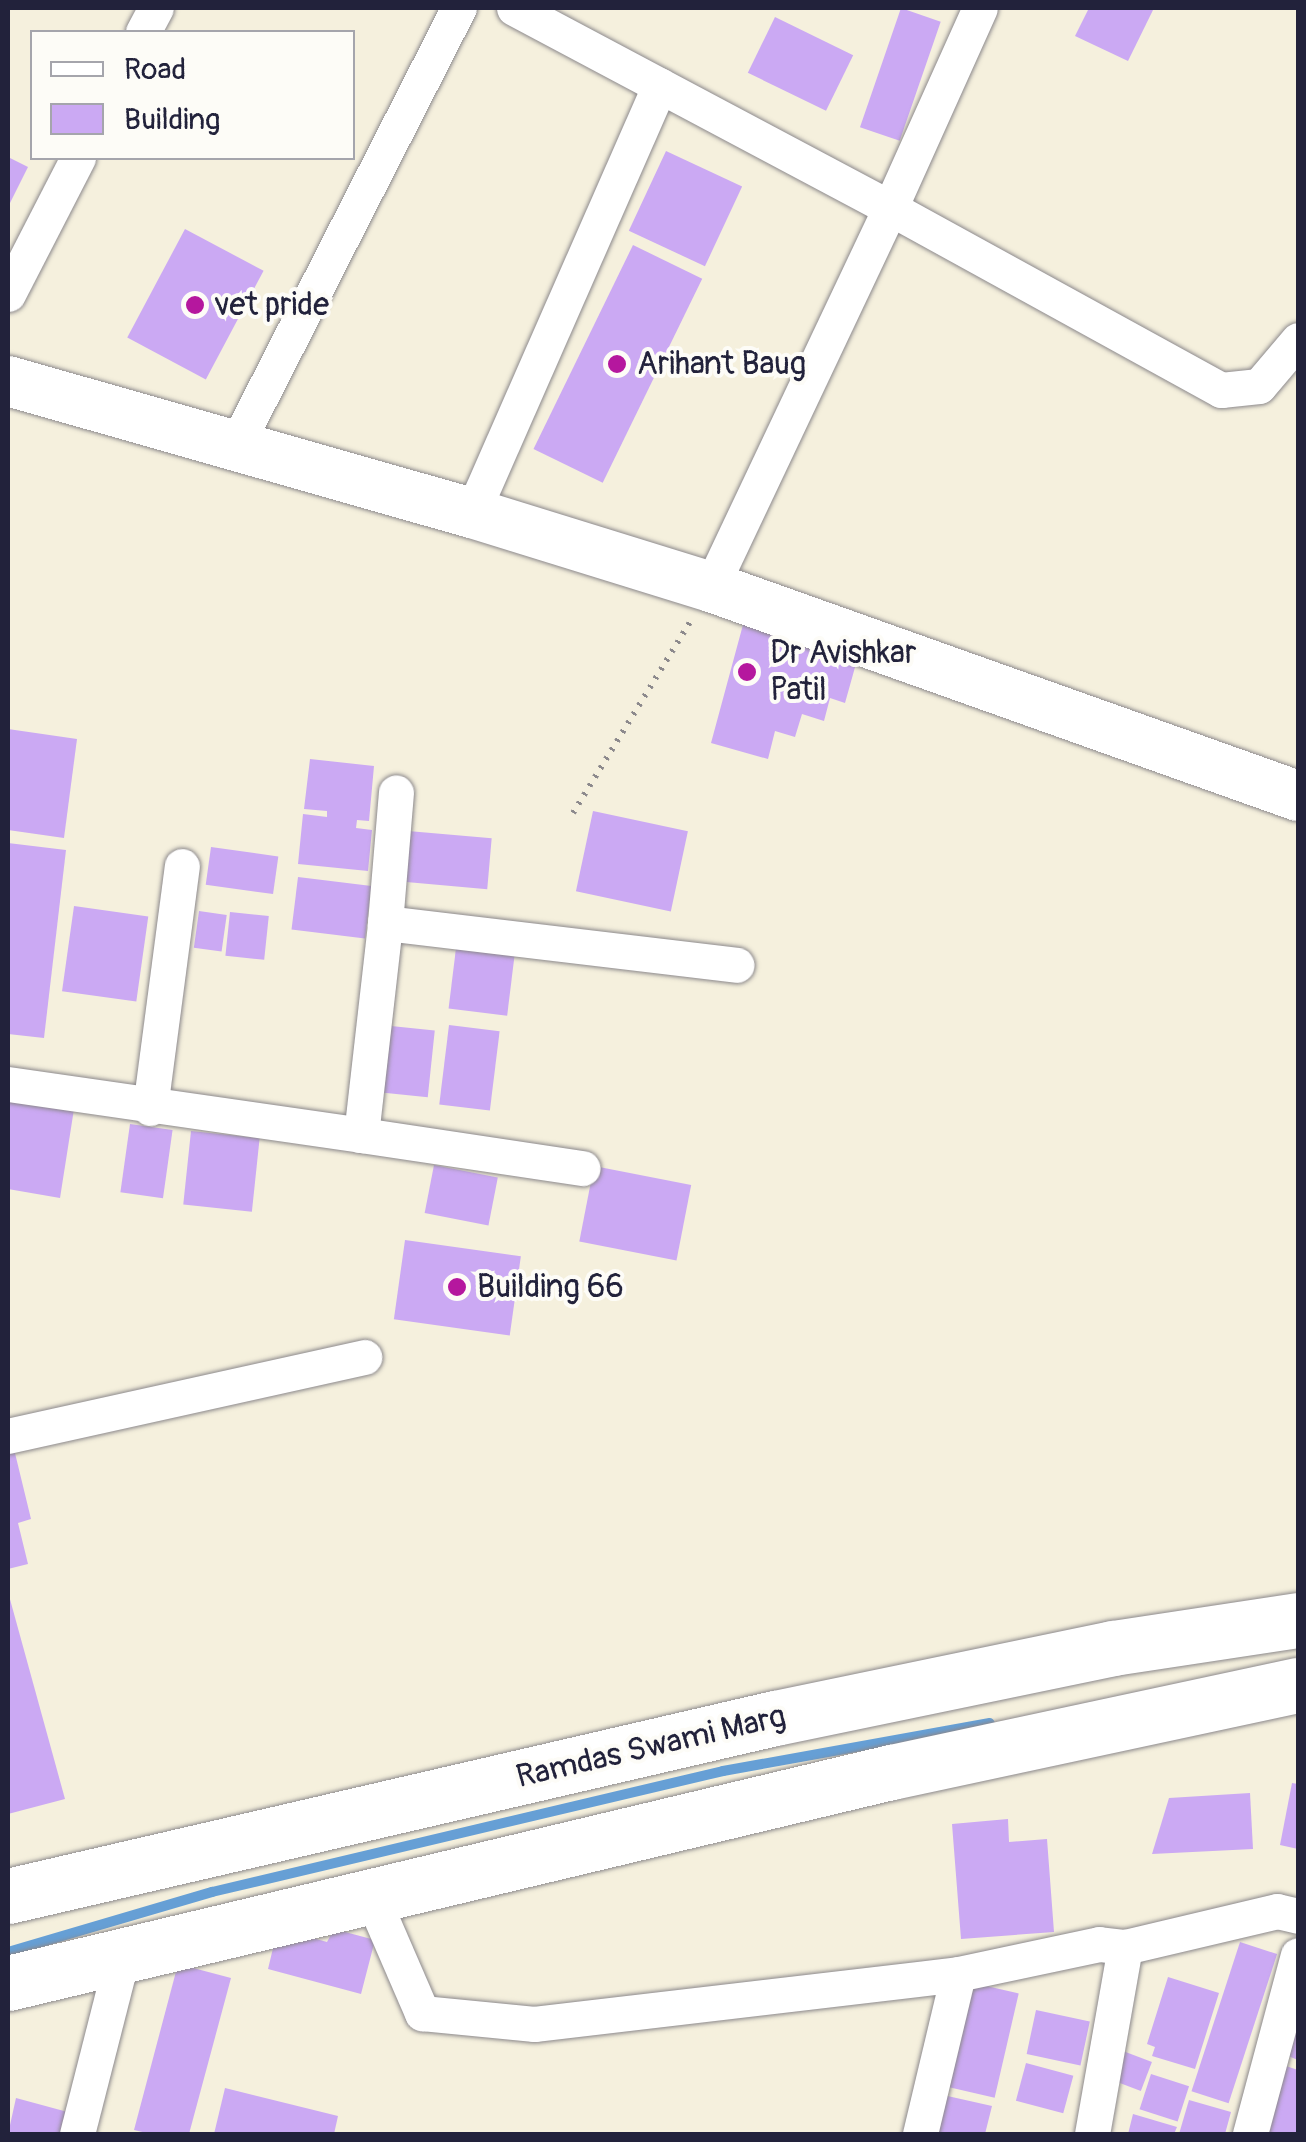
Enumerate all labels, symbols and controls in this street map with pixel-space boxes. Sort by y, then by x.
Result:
legend [30,30,355,160]
text: Road [124,51,186,88]
text: Building [124,101,220,138]
place label: vet pride [215,286,329,324]
marker: vet pride [184,294,206,316]
place label: Arihant Baug [637,345,806,383]
marker: Arihant Baug [606,353,628,375]
place label: Dr Avishkar Patil [770,635,916,710]
marker: Dr Avishkar Patil [734,659,760,685]
place label: Building 66 [477,1268,624,1306]
marker: Building 66 [446,1276,468,1298]
street label: Ramdas Swami Marg [513,1697,789,1797]

